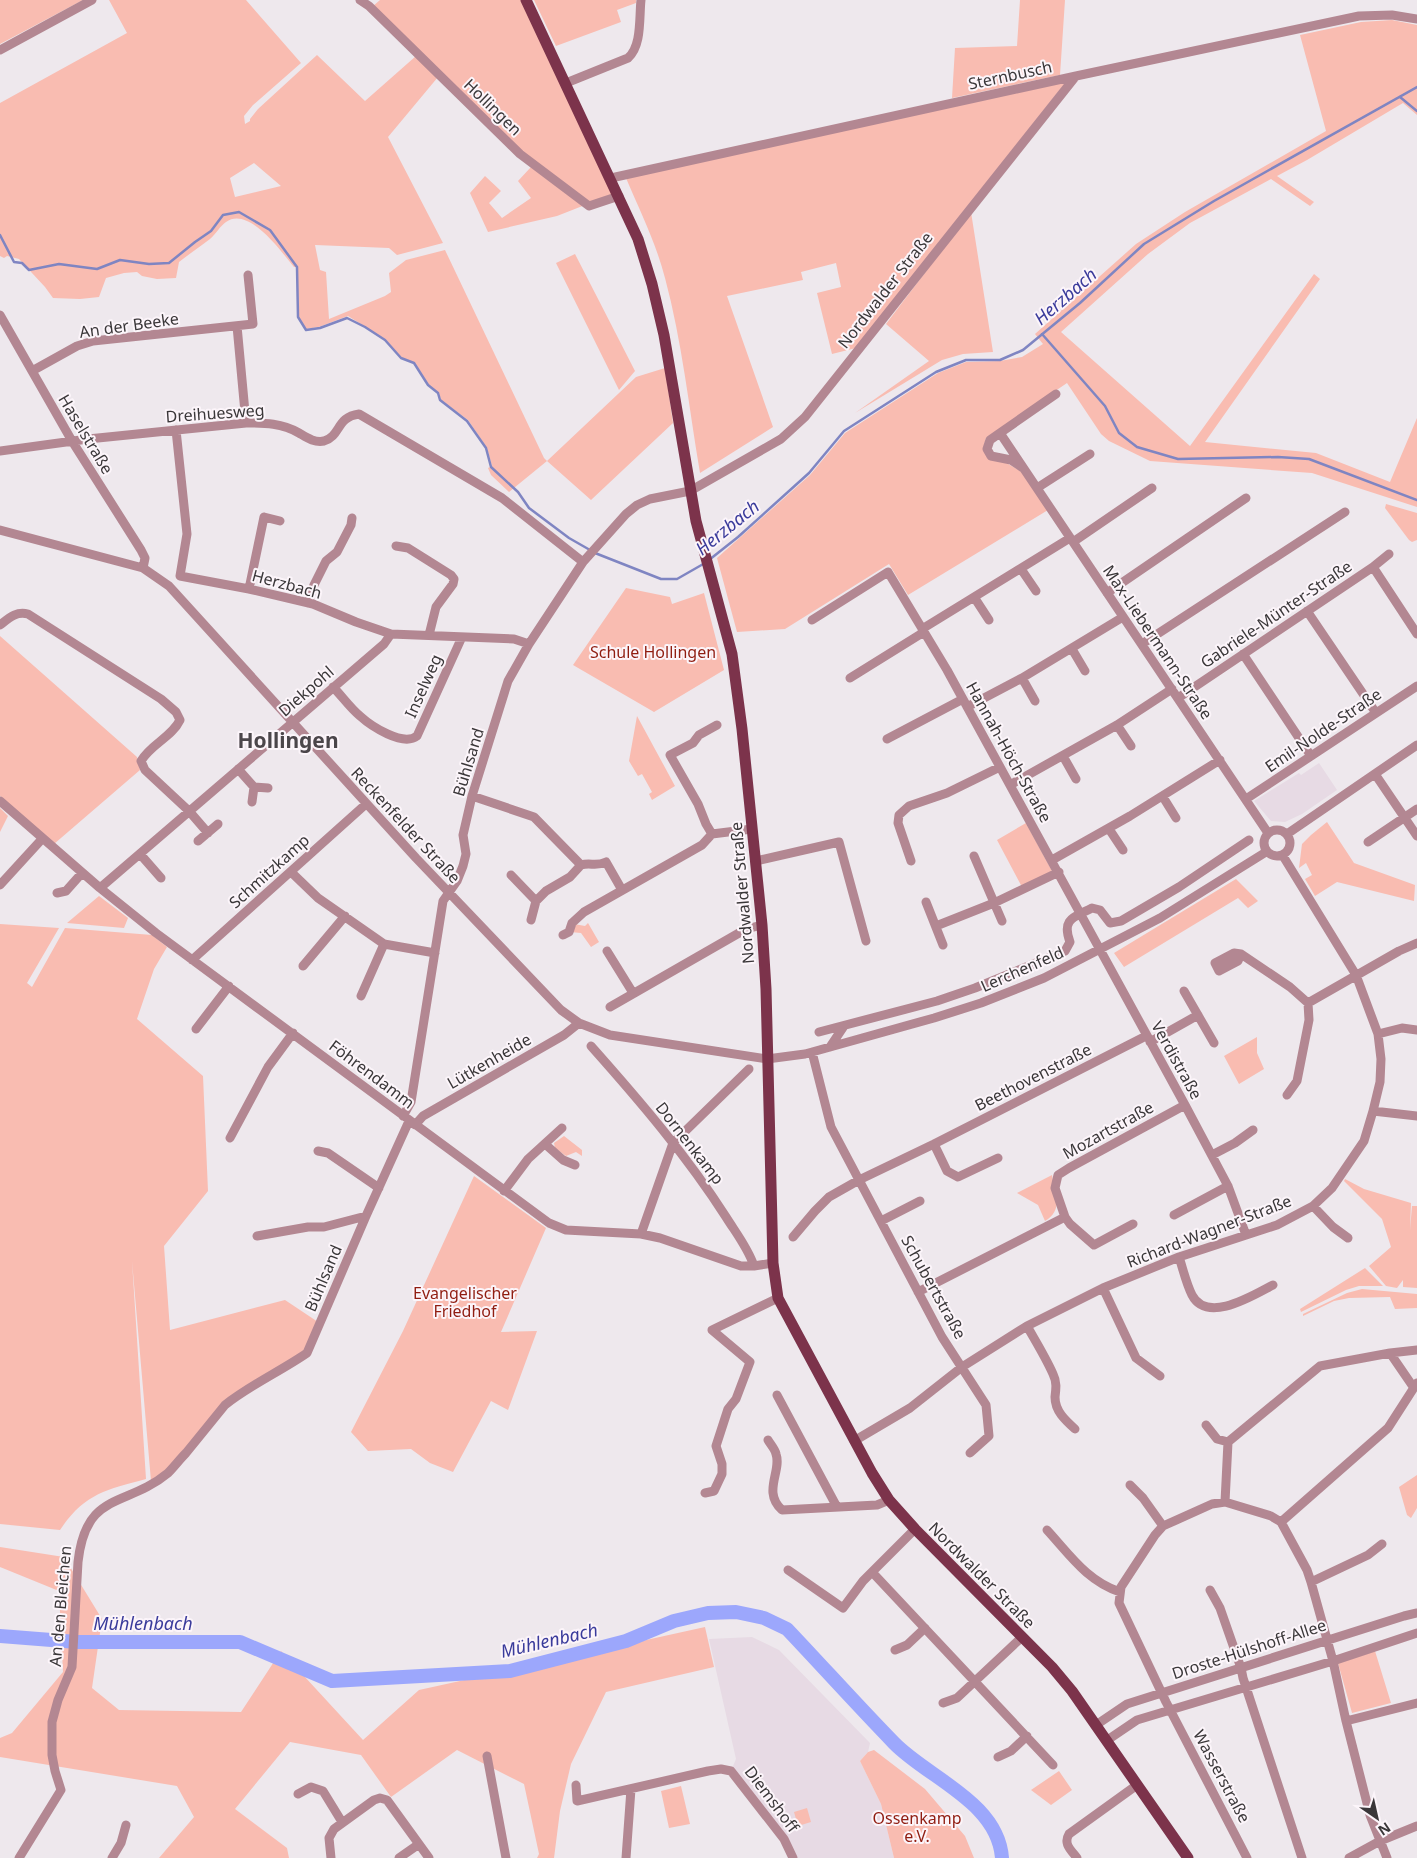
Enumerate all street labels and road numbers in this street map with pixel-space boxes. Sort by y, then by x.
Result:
street label: Sternbusch [966,55,1054,95]
street label: Hollingen [459,74,527,140]
street label: Nordwalder Straße [833,227,937,353]
street label: An der Beeke [78,307,180,343]
street label: Haselstraße [54,390,118,478]
street label: Dreihuesweg [165,399,265,427]
street label: Gabriele-Münter-Straße [1196,555,1356,673]
street label: Max-Liebermann-Straße [1098,560,1218,724]
street label: Herzbach [250,564,324,604]
street label: Inselweg [399,651,447,721]
street label: Diekpohl [274,661,338,721]
street label: Hannah-Höch-Straße [961,678,1057,826]
street label: Emil-Nolde-Straße [1260,683,1386,777]
street label: Bühlsand [447,725,489,799]
street label: Reckenfelder Straße [346,762,466,888]
street label: Nordwalder Straße [725,821,759,965]
street label: Schmitzkamp [224,829,314,913]
street label: Lerchenfeld [977,941,1067,997]
street label: Verdistraße [1146,1017,1208,1103]
street label: Lütkenheide [443,1028,535,1094]
street label: Föhrendamm [325,1035,419,1113]
street label: Beethovenstraße [971,1038,1095,1116]
street label: Mozartstraße [1059,1096,1157,1164]
street label: Dornenkamp [651,1097,729,1189]
street label: Richard-Wagner-Straße [1123,1189,1295,1273]
street label: Schubertstraße [896,1231,972,1343]
street label: Bühlsand [299,1241,347,1315]
street label: Nordwalder Straße [924,1517,1040,1633]
street label: An den Bleichen [44,1545,76,1667]
street label: Droste-Hülshoff-Allee [1169,1614,1329,1684]
street label: Wasserstraße [1188,1726,1256,1826]
street label: Diemshoff [740,1761,805,1838]

